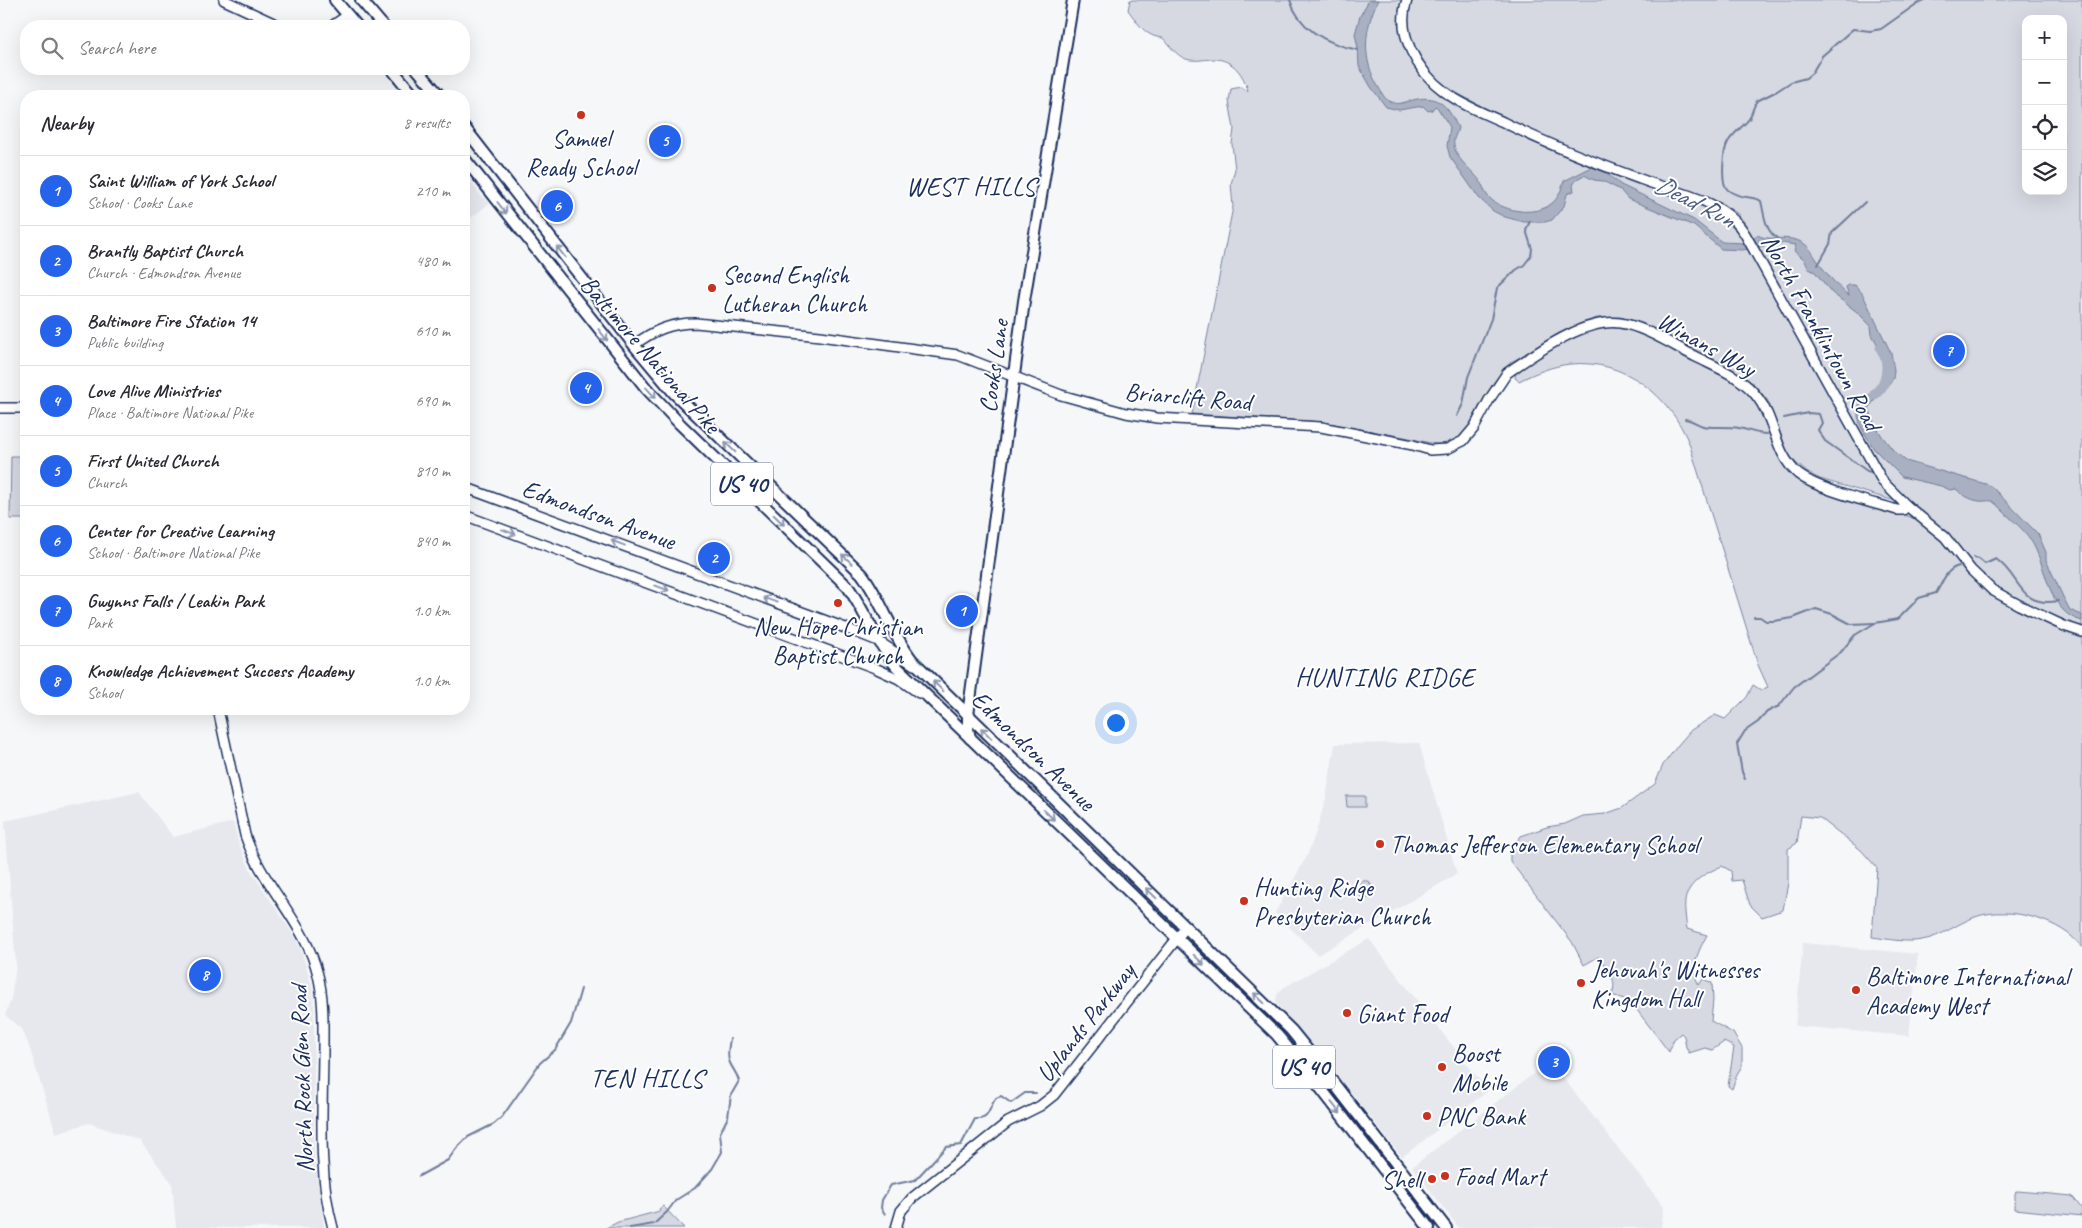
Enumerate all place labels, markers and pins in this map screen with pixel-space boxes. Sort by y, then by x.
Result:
marker: Samuel Ready School [575,109,587,121]
pin: 5 [649,122,681,160]
place label: Samuel Ready School [526,123,641,184]
pin: 6 [541,187,573,225]
place label: Second English Lutheran Church [722,259,868,320]
marker: Second English Lutheran Church [706,282,718,294]
pin: 7 [1933,332,1965,370]
pin: 4 [570,369,602,407]
pin: 2 [698,539,730,577]
pin: 1 [946,592,978,630]
marker: New Hope Christian Baptist Church [832,597,844,609]
place label: New Hope Christian Baptist Church [753,611,923,672]
place label: Thomas Jefferson Elementary School [1390,829,1703,861]
marker: Thomas Jefferson Elementary School [1374,838,1386,850]
place label: Hunting Ridge Presbyterian Church [1254,872,1432,933]
marker: Hunting Ridge Presbyterian Church [1238,895,1250,907]
place label: Jehovah's Witnesses Kingdom Hall [1590,954,1762,1015]
pin: 8 [189,956,221,994]
place label: Baltimore International Academy West [1866,961,2074,1022]
marker: Jehovah's Witnesses Kingdom Hall [1575,977,1587,989]
marker: Baltimore International Academy West [1850,984,1862,996]
place label: Giant Food [1357,998,1451,1030]
marker: Giant Food [1341,1007,1353,1019]
place label: Boost Mobile [1452,1038,1509,1099]
pin: 3 [1538,1043,1570,1081]
marker: Boost Mobile [1436,1061,1448,1073]
place label: PNC Bank [1437,1101,1527,1133]
marker: PNC Bank [1421,1110,1433,1122]
place label: Food Mart [1455,1161,1549,1193]
place label: Shell [1381,1164,1427,1196]
marker: Food Mart [1439,1170,1451,1182]
marker: Shell [1426,1173,1438,1185]

